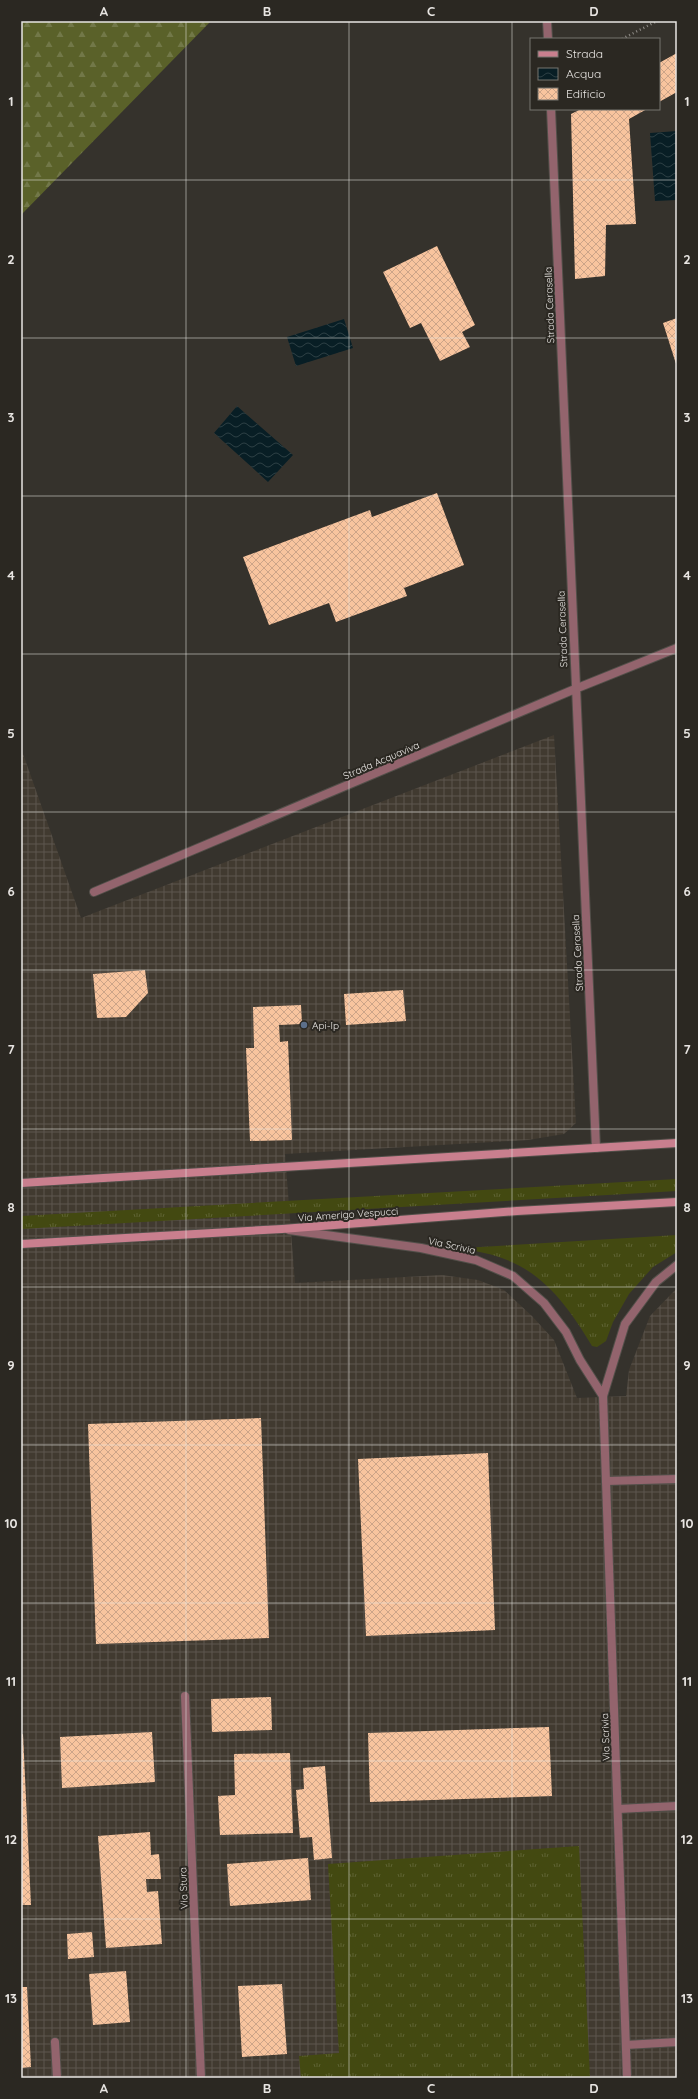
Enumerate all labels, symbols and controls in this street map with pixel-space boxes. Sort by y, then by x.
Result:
text: A [100,3,109,19]
text: B [263,3,271,19]
text: C [427,3,435,19]
text: D [589,3,599,19]
legend [530,38,660,110]
text: Strada [566,46,603,61]
text: Acqua [566,66,601,81]
text: Edificio [566,86,606,101]
text: 1 [8,93,14,109]
text: 1 [684,93,690,109]
text: 2 [7,251,15,267]
text: 2 [683,251,691,267]
street label: Strada Cerasella [542,266,557,343]
text: 3 [8,409,15,425]
text: 3 [684,409,691,425]
text: 4 [7,567,15,583]
text: 4 [683,567,691,583]
street label: Strada Cerasella [555,590,570,667]
text: 5 [7,725,15,741]
text: 5 [683,725,691,741]
street label: Strada Acquaviva [341,739,421,782]
text: 6 [7,883,15,899]
text: 6 [683,883,691,899]
street label: Strada Cerasella [569,914,586,992]
place label: Api-Ip [312,1019,339,1032]
marker: Api-Ip [299,1020,309,1030]
text: 7 [7,1041,15,1057]
text: 7 [683,1041,691,1057]
text: 8 [7,1199,15,1215]
text: 8 [683,1199,691,1215]
street label: Via Amerigo Vespucci [297,1205,399,1224]
street label: Via Scrivia [427,1234,477,1257]
text: 9 [7,1357,15,1373]
text: 9 [683,1357,691,1373]
text: 10 [4,1515,18,1531]
text: 10 [680,1515,694,1531]
text: 11 [6,1673,16,1689]
text: 11 [682,1673,692,1689]
street label: Via Scrivia [598,1713,613,1761]
text: 12 [5,1831,17,1847]
text: 12 [681,1831,693,1847]
street label: Via Stura [176,1867,191,1909]
text: 13 [5,1990,17,2006]
text: 13 [681,1990,693,2006]
text: A [100,2080,109,2096]
text: B [263,2080,271,2096]
text: C [427,2080,435,2096]
text: D [589,2080,599,2096]

